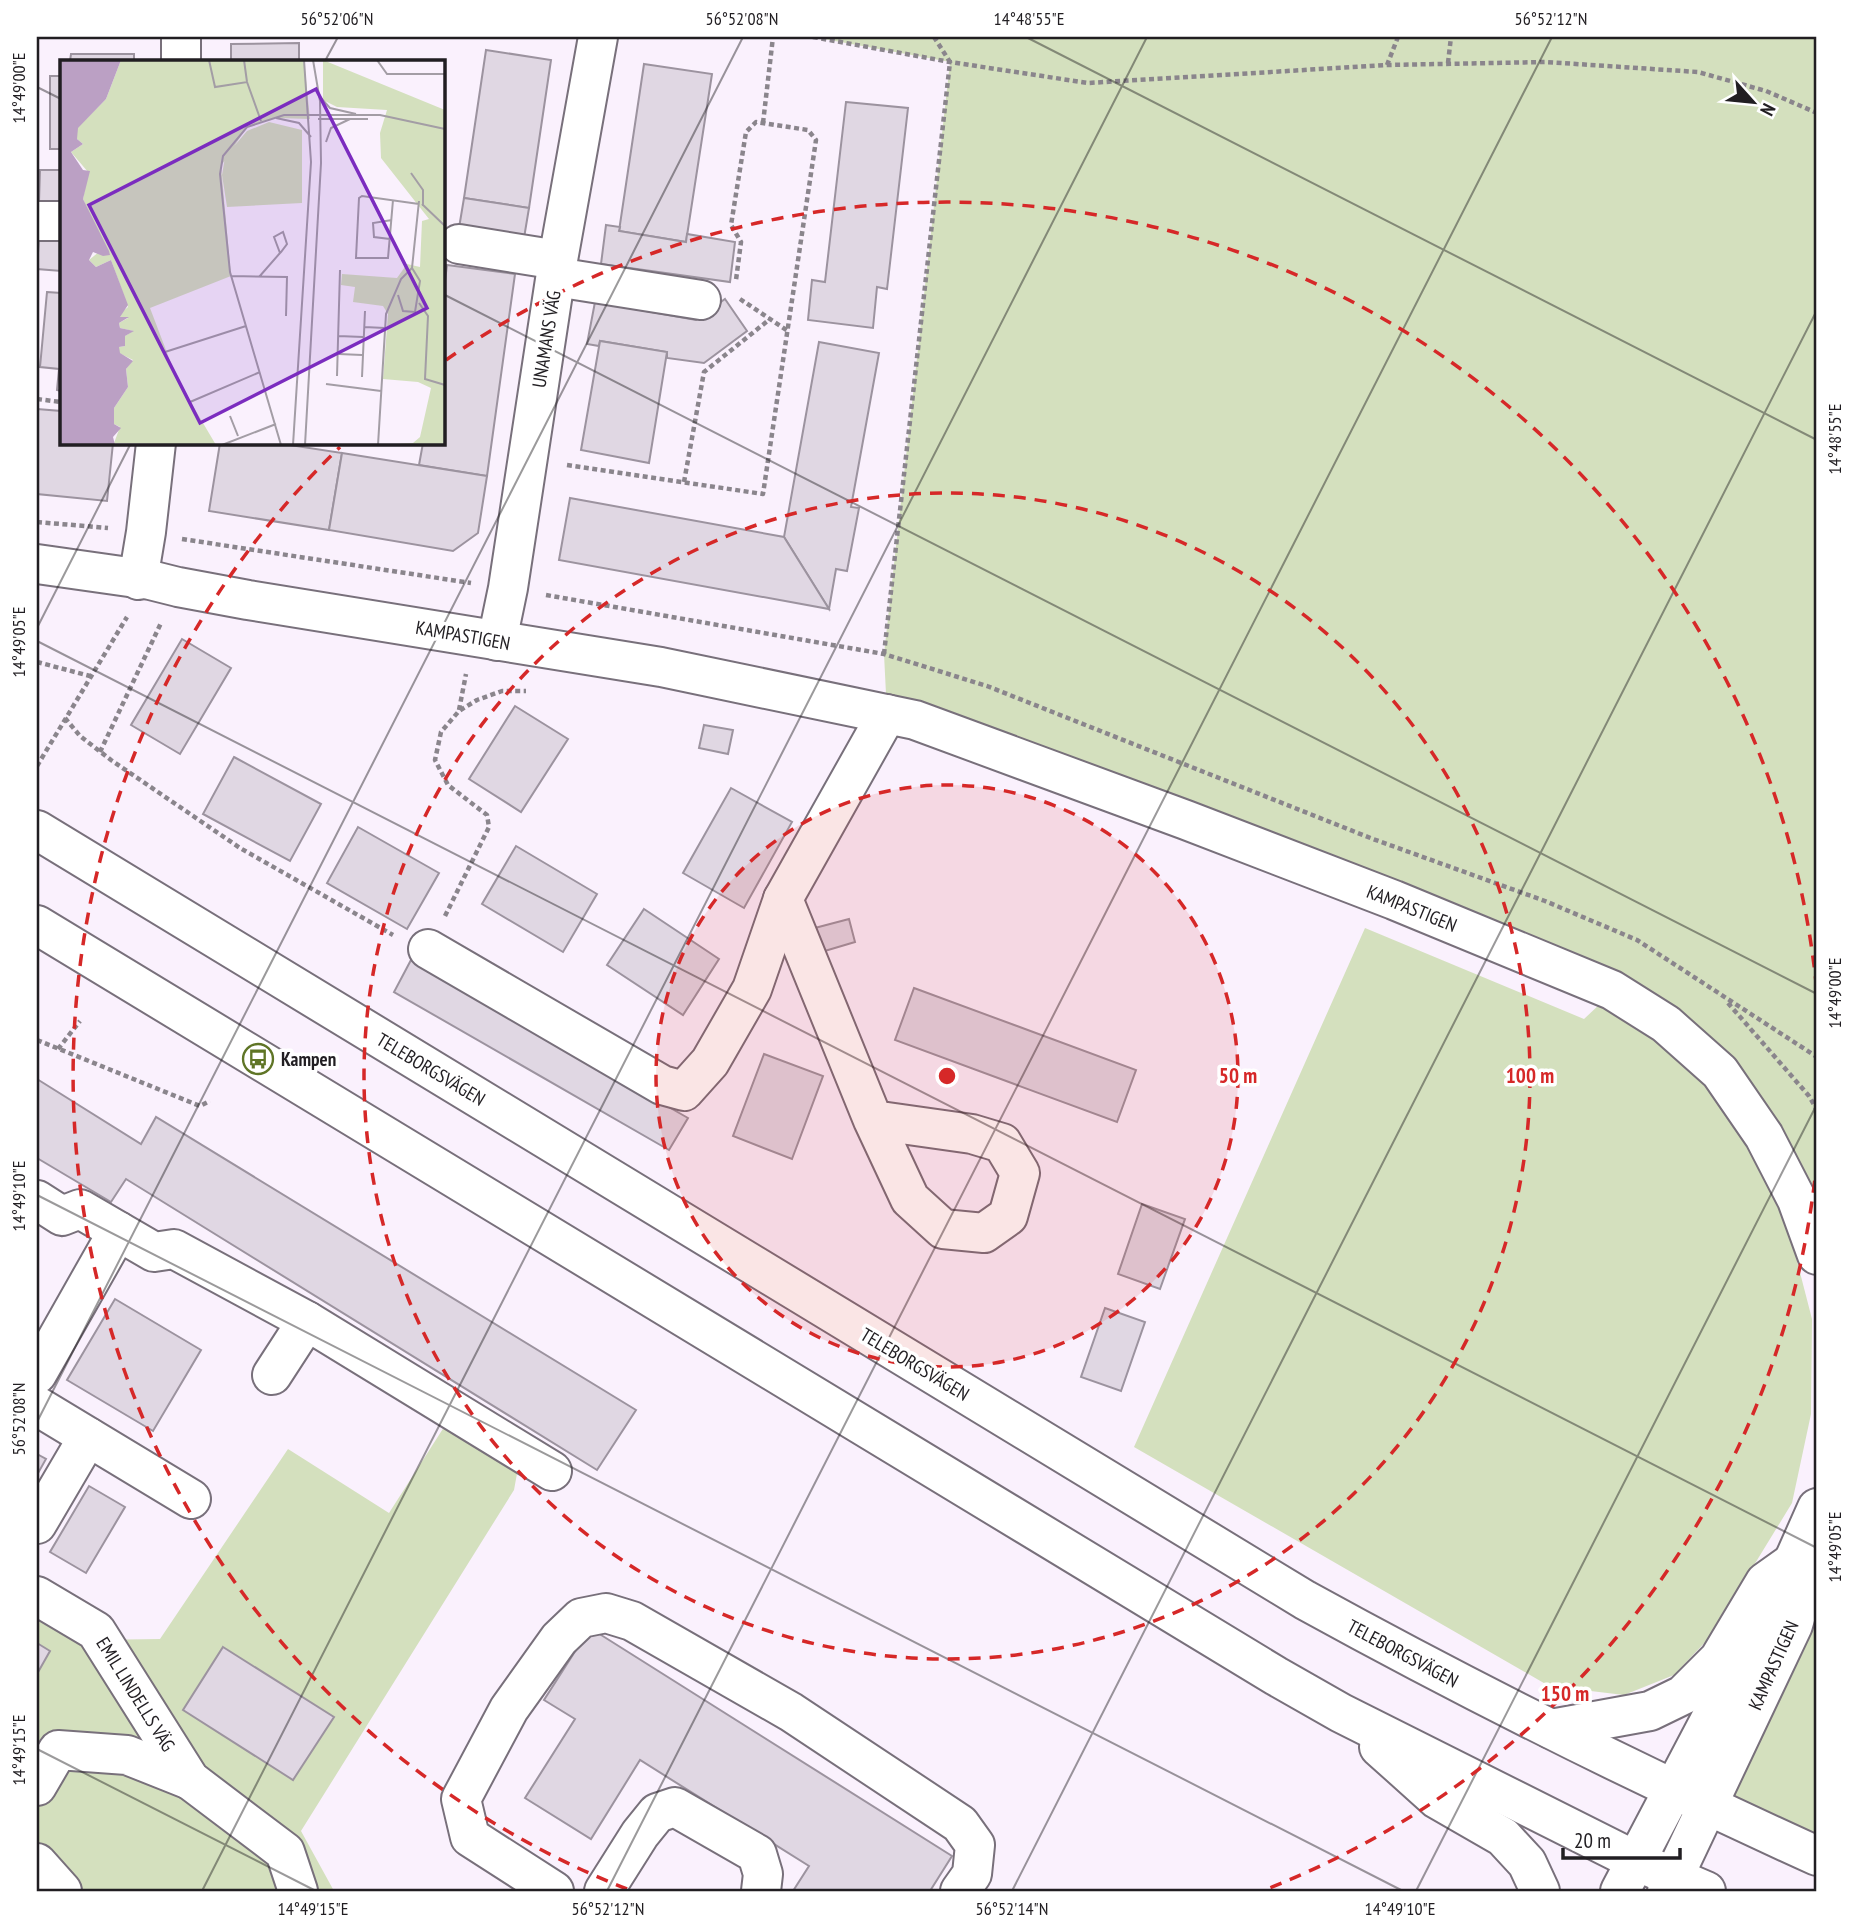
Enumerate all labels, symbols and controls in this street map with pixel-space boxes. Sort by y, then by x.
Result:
text: 56°52'06"N [301,7,373,30]
text: 56°52'08"N [706,7,778,30]
text: 14°48'55"E [994,7,1064,30]
text: 56°52'12"N [1515,7,1587,30]
text: 14°49'00"E [7,53,30,123]
inset map [60,60,444,444]
north arrow [1717,66,1787,136]
text: N [1755,100,1781,120]
street label: UNAMANS VÄG [526,289,566,389]
text: 14°48'55"E [1823,404,1846,474]
text: 14°49'05"E [7,607,30,677]
street label: KAMPASTIGEN [414,615,512,655]
street label: KAMPASTIGEN [1363,879,1461,937]
text: 14°49'00"E [1823,958,1846,1028]
street label: TELEBORGSVÄGEN [372,1027,490,1111]
bus stop icon: Kampen [241,1042,275,1076]
place label: Kampen [281,1047,336,1071]
text: 50 m [1219,1062,1257,1089]
text: 100 m [1506,1062,1554,1089]
centre of rings [935,1064,959,1088]
text: 14°49'10"E [7,1161,30,1231]
street label: TELEBORGSVÄGEN [856,1322,974,1406]
text: 56°52'08"N [7,1383,30,1455]
text: 14°49'05"E [1823,1512,1846,1582]
street label: TELEBORGSVÄGEN [1343,1614,1463,1692]
street label: KAMPASTIGEN [1743,1617,1803,1713]
street label: EMIL LINDELLS VÄG [91,1632,181,1756]
text: 150 m [1541,1680,1589,1707]
text: 14°49'15"E [7,1715,30,1785]
scale bar [1563,1816,1681,1860]
text: 20 m [1574,1827,1611,1854]
text: 14°49'15"E [278,1897,348,1920]
text: 56°52'12"N [572,1897,644,1920]
text: 56°52'14"N [976,1897,1048,1920]
text: 14°49'10"E [1365,1897,1435,1920]

